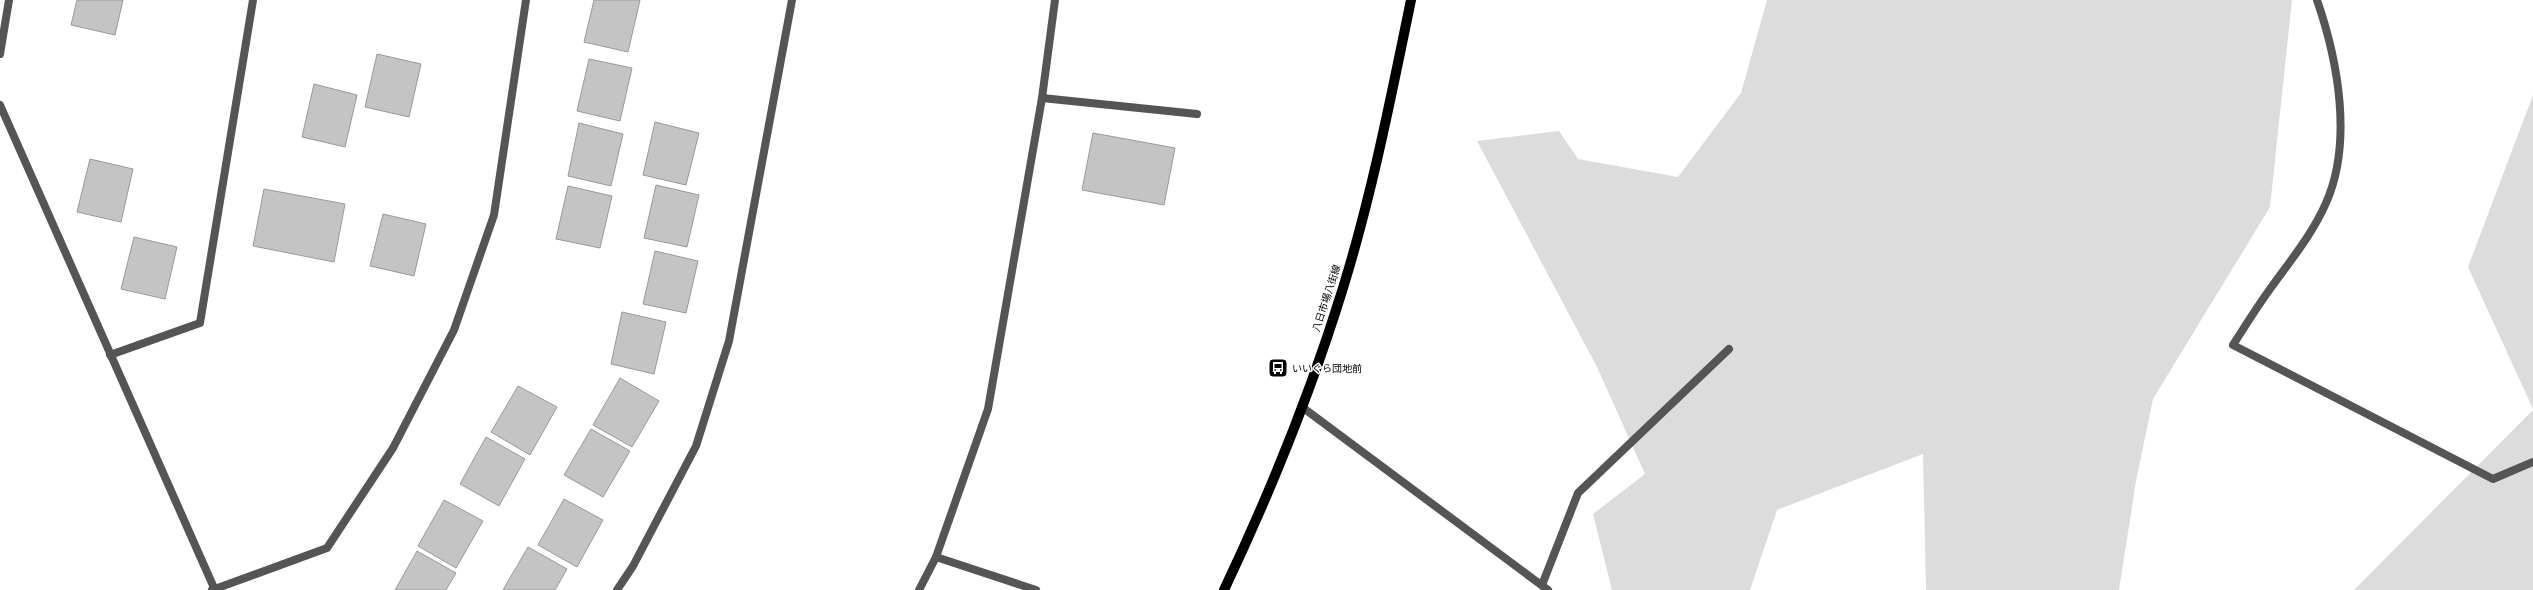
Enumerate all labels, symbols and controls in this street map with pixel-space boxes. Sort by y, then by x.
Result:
street label: 八日市場八街線 [1309,263,1343,333]
bus stop icon: いいぐら団地前 [1267,357,1289,379]
place label: いいぐら団地前 [1292,362,1362,374]

